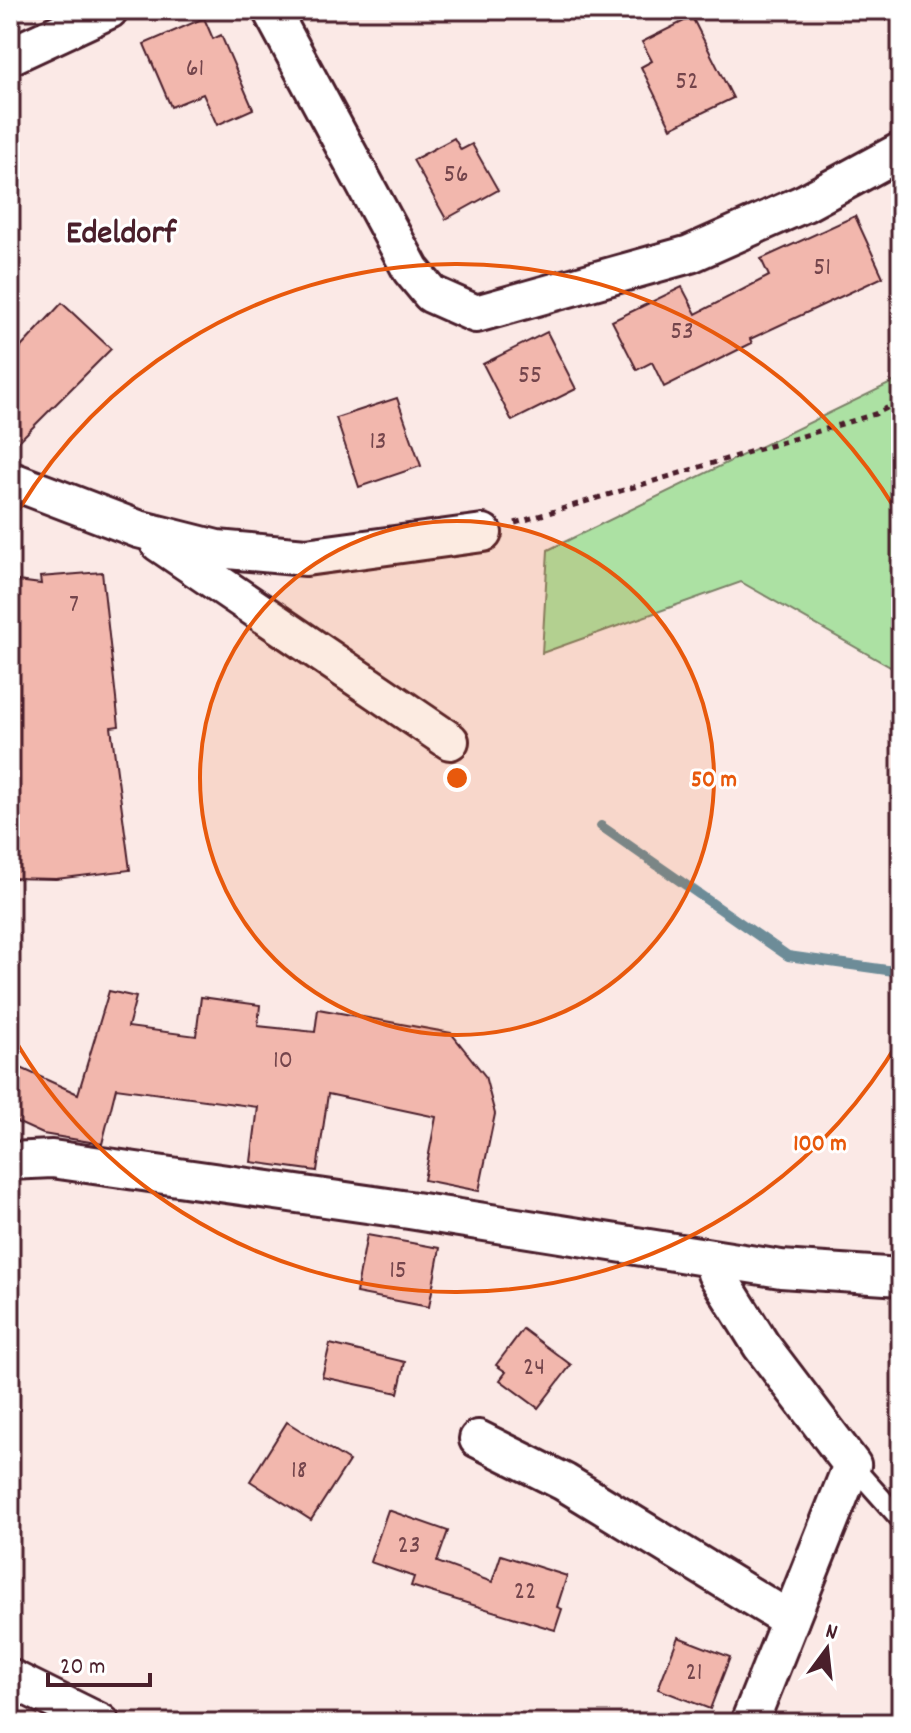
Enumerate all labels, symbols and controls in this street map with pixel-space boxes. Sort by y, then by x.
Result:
house number: 61 [186,51,204,88]
house number: 52 [675,64,699,101]
house number: 56 [444,157,468,194]
district label: Edeldorf [66,211,178,260]
house number: 51 [813,250,831,287]
house number: 53 [670,314,694,351]
house number: 55 [518,358,542,395]
house number: 13 [369,424,387,461]
house number: 7 [69,587,79,624]
centre of rings [443,764,471,792]
text: 50 m [691,764,737,798]
house number: 10 [273,1043,293,1080]
text: 100 m [793,1128,847,1162]
house number: 15 [389,1253,407,1290]
house number: 24 [523,1350,545,1387]
house number: 18 [291,1453,307,1490]
house number: 23 [398,1528,420,1565]
house number: 22 [514,1574,536,1611]
north arrow [787,1609,867,1689]
text: N [822,1617,841,1649]
scale bar [48,1637,150,1687]
text: 20 m [60,1651,106,1685]
house number: 21 [685,1655,703,1692]

